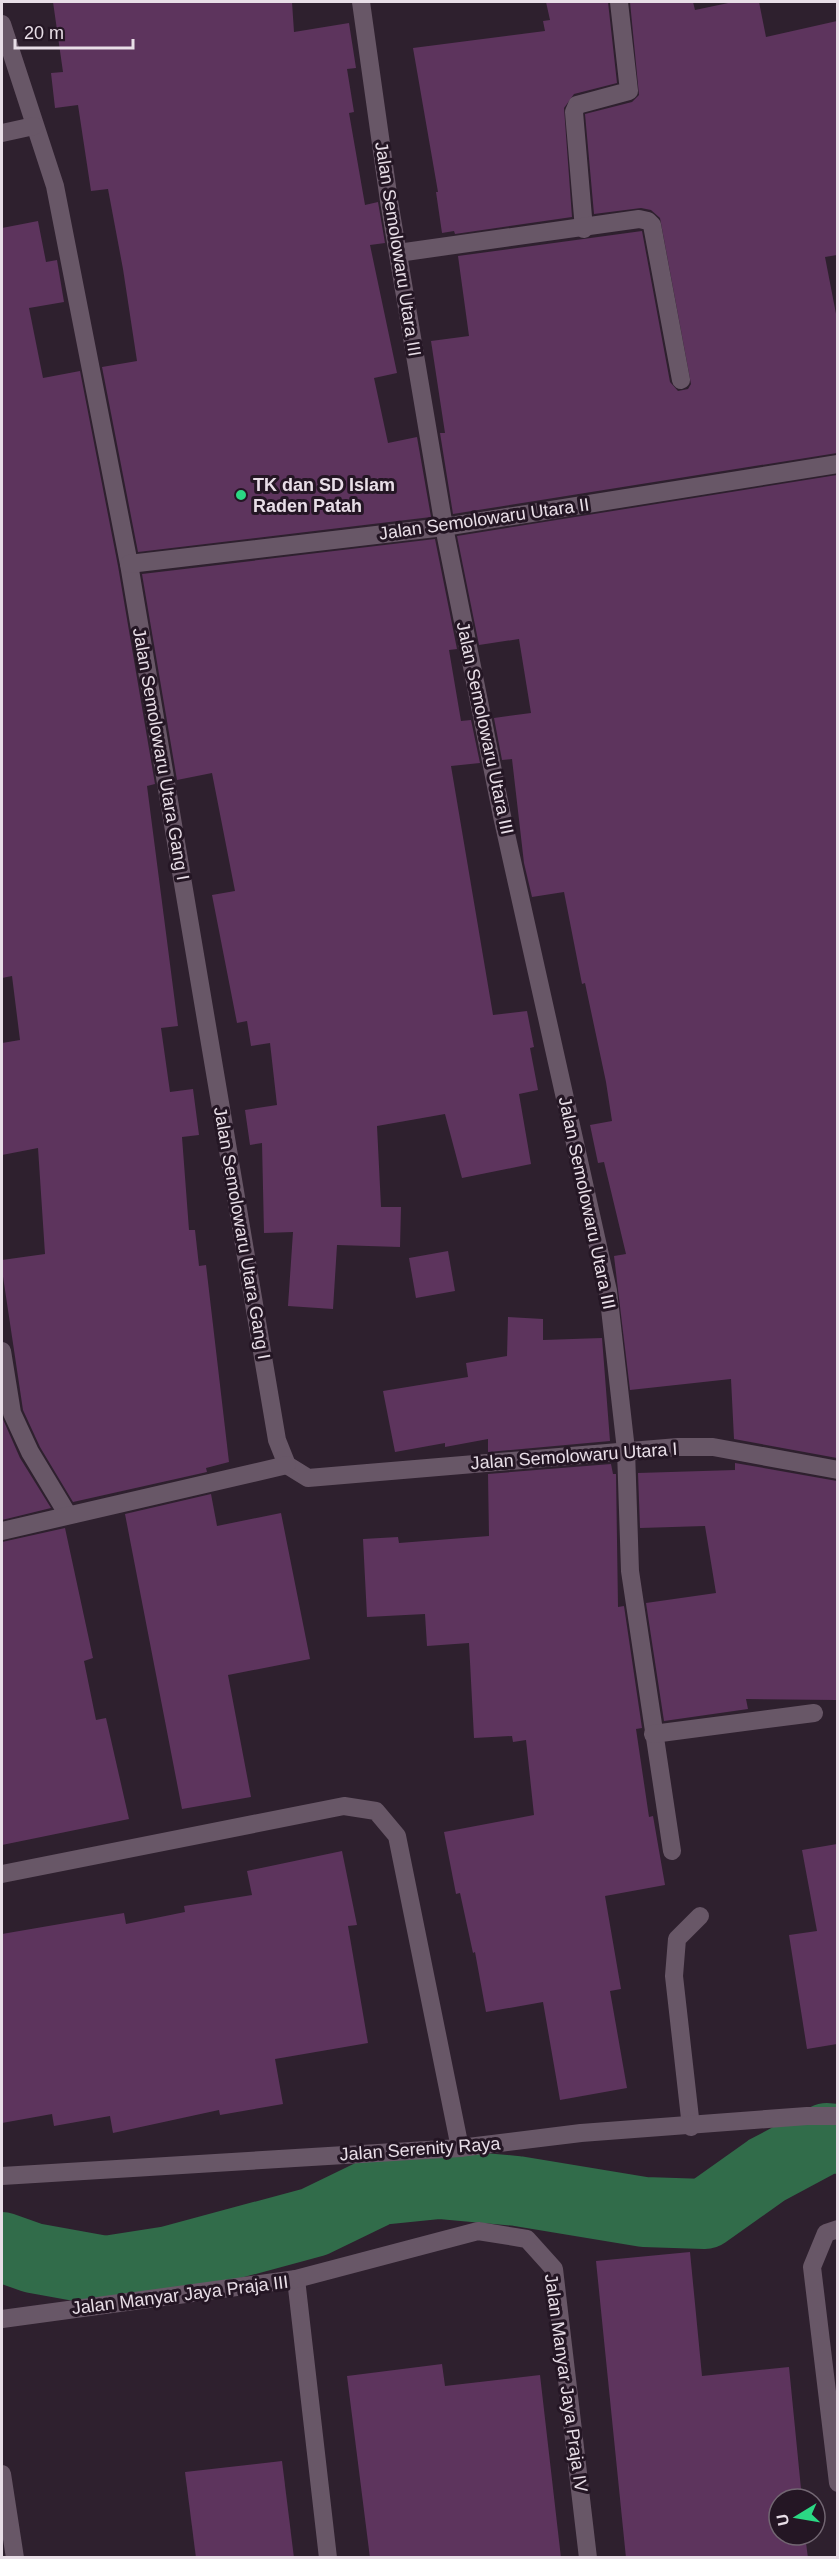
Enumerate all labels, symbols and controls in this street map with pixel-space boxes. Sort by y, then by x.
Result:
scale bar [15,12,134,50]
text: 20 m [24,23,64,43]
street label: Jalan Semolowaru Utara III [371,140,425,358]
place label: TK dan SD Islam Raden Patah [253,475,395,516]
marker: TK dan SD Islam Raden Patah [234,488,248,502]
street label: Jalan Semolowaru Utara II [378,494,590,544]
street label: Jalan Semolowaru Utara III [453,620,517,836]
street label: Jalan Semolowaru Utara Gang I [129,626,193,882]
street label: Jalan Semolowaru Utara III [555,1095,619,1311]
street label: Jalan Semolowaru Utara Gang I [210,1105,274,1361]
street label: Jalan Semolowaru Utara I [470,1439,678,1473]
street label: Jalan Serenity Raya [339,2133,502,2165]
street label: Jalan Manyar Jaya Praja III [71,2272,289,2318]
street label: Jalan Manyar Jaya Praja IV [541,2273,591,2493]
north arrow [767,2487,827,2547]
text: U [773,2512,792,2527]

